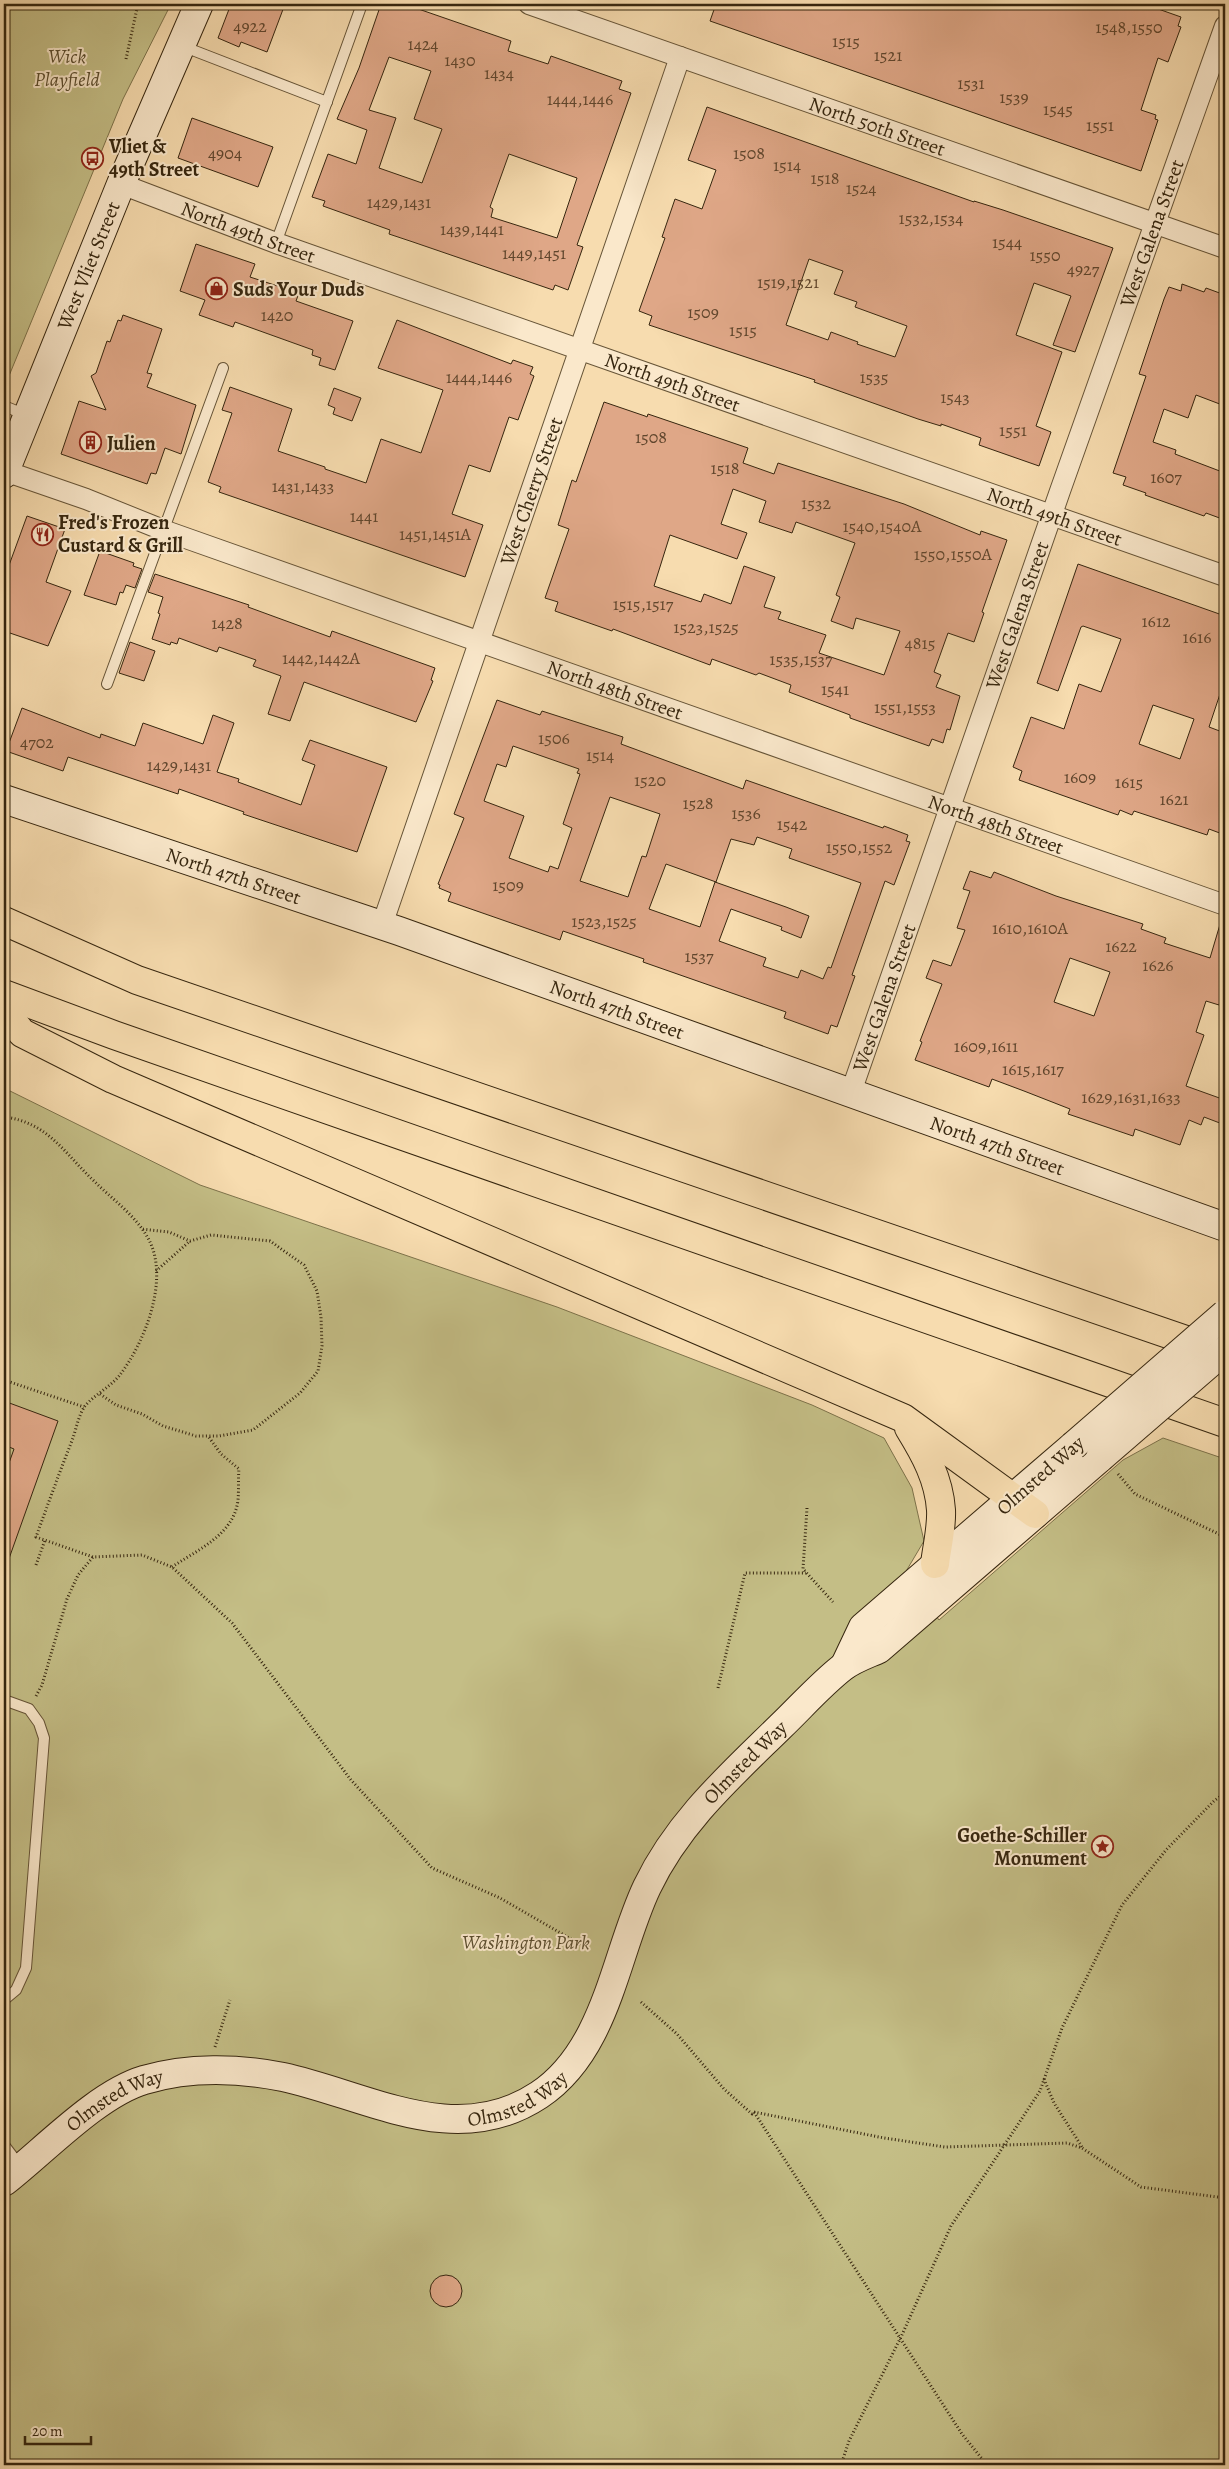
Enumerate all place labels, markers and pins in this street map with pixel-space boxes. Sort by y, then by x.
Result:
place label: Vliet & 49th Street [108,133,200,183]
bus stop icon: Vliet & 49th Street [81,146,105,170]
place label: Suds Your Duds [233,276,364,303]
shop icon: Suds Your Duds [205,277,229,301]
place label: Julien [107,430,156,457]
building icon: Julien [79,431,103,455]
place label: Fred's Frozen Custard & Grill [58,509,184,559]
restaurant icon: Fred's Frozen Custard & Grill [30,522,54,546]
place label: Goethe-Schiller Monument [957,1822,1087,1872]
place icon: Goethe-Schiller Monument [1091,1835,1115,1859]

